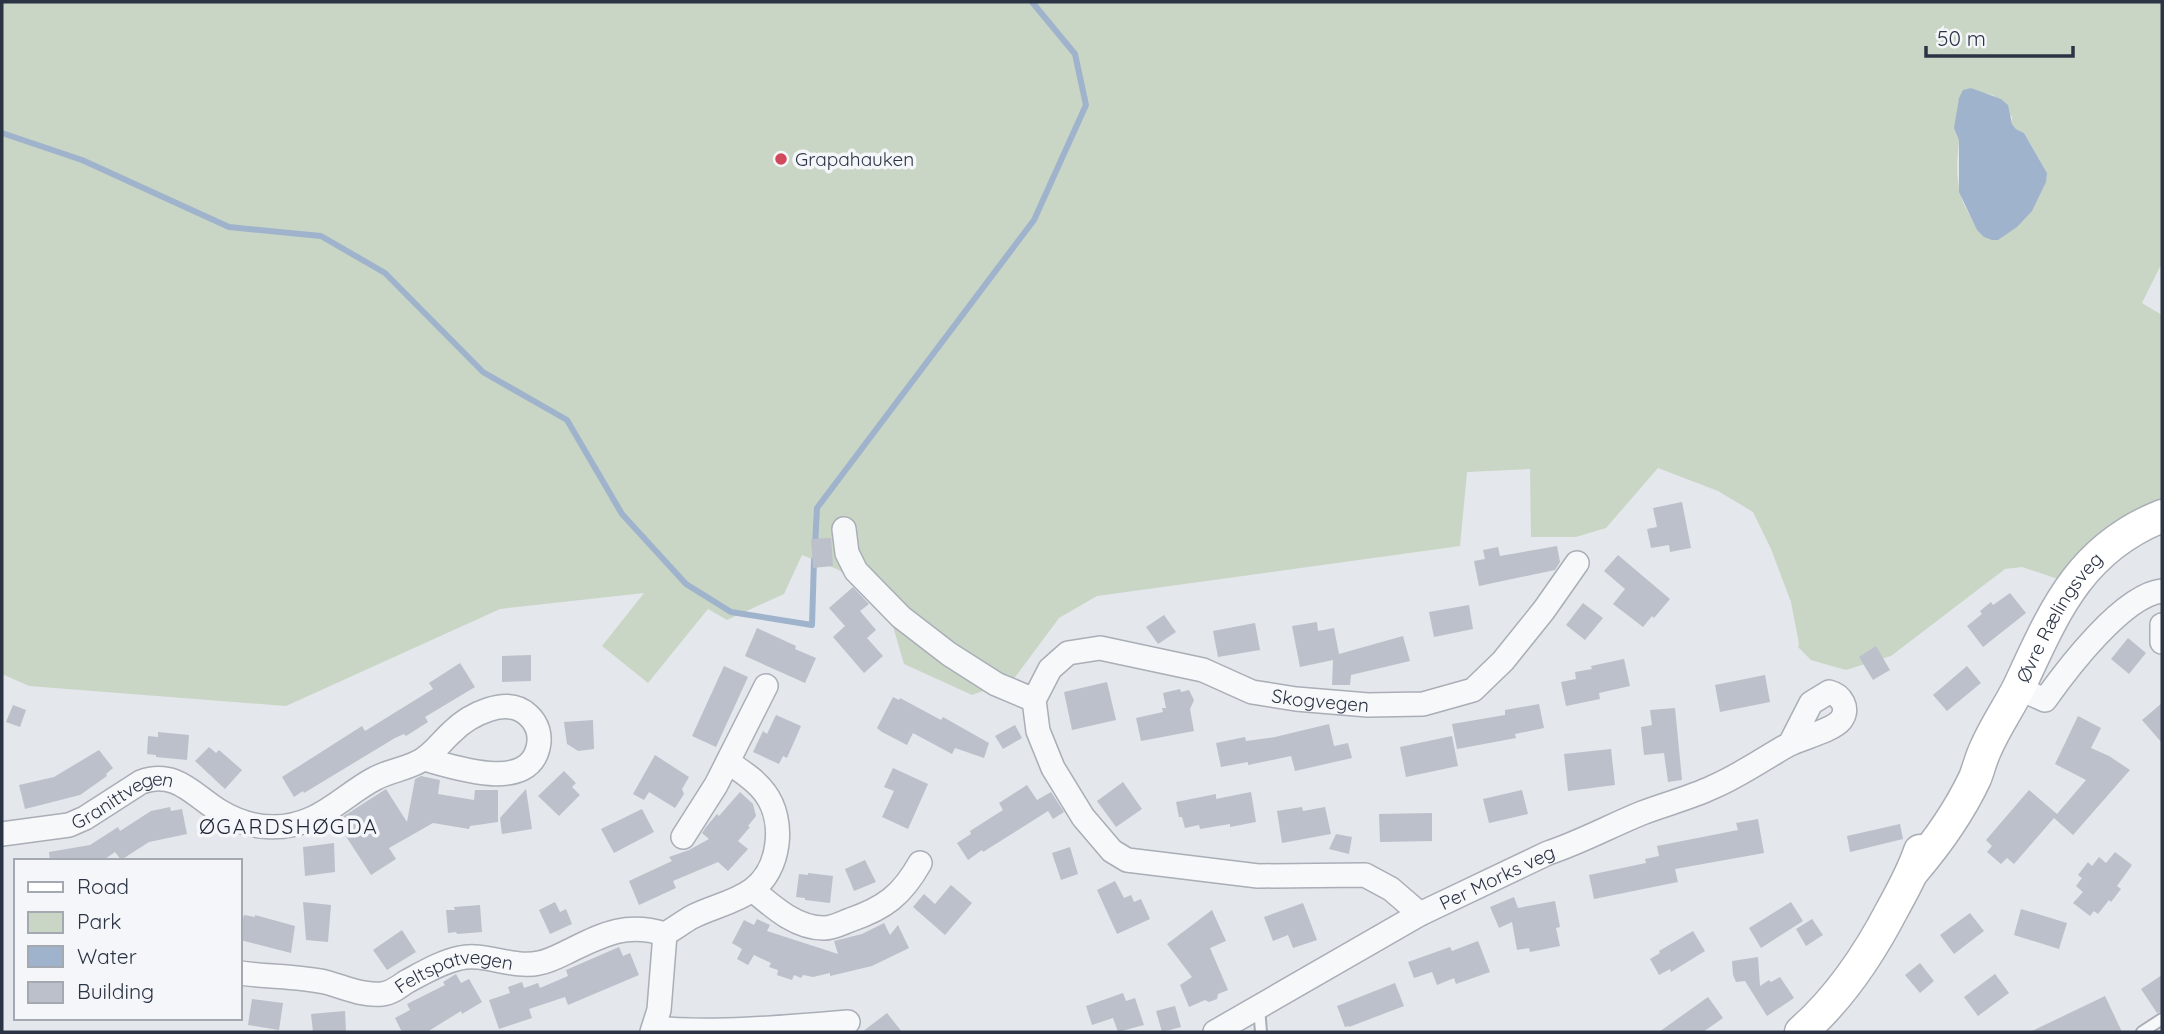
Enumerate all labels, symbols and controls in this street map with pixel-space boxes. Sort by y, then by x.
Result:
scale bar [1926,14,2073,58]
text: 50 m [1937,25,1986,51]
place label: Grapahauken [795,147,914,171]
marker: Grapahauken [773,151,789,167]
street label: Øvre Rælingsveg [2011,547,2107,686]
street label: Skogvegen [1270,683,1370,717]
street label: Granittvegen [67,766,176,835]
district label: ØGARDSHØGDA [199,813,379,839]
street label: Per Morks veg [1435,840,1558,915]
legend [14,859,242,1020]
text: Road [77,873,129,899]
text: Park [77,908,121,934]
text: Water [77,943,137,969]
street label: Feltspatvegen [390,945,515,998]
text: Building [77,978,154,1004]

